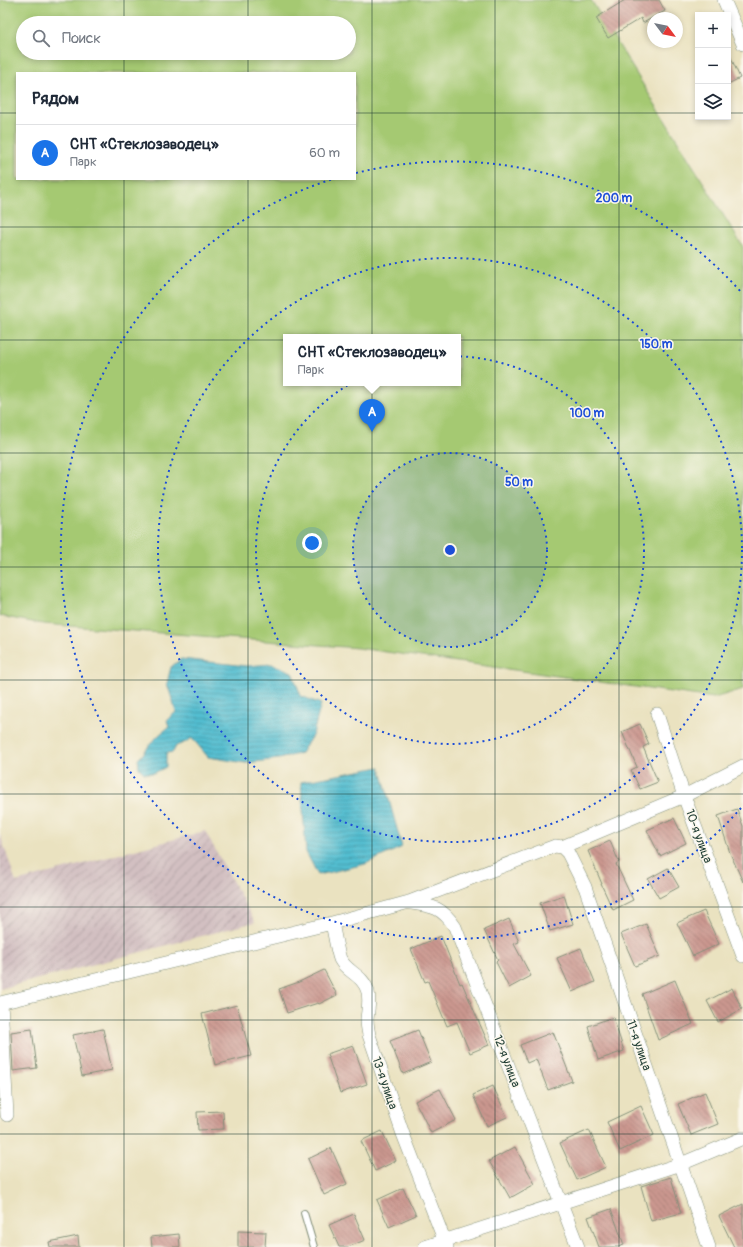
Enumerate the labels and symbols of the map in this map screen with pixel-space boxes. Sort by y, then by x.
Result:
north arrow [647,12,683,48]
text: 200 m [596,191,633,206]
text: 150 m [640,337,673,352]
pin: A [359,399,385,432]
text: 100 m [570,406,605,421]
text: 50 m [505,475,533,490]
your location [302,533,322,553]
centre of rings [443,543,457,557]
street label: 10-я улица [682,807,715,866]
street label: 11-я улица [623,1018,654,1073]
street label: 12-я улица [490,1033,523,1090]
street label: 13-я улица [369,1055,401,1112]

